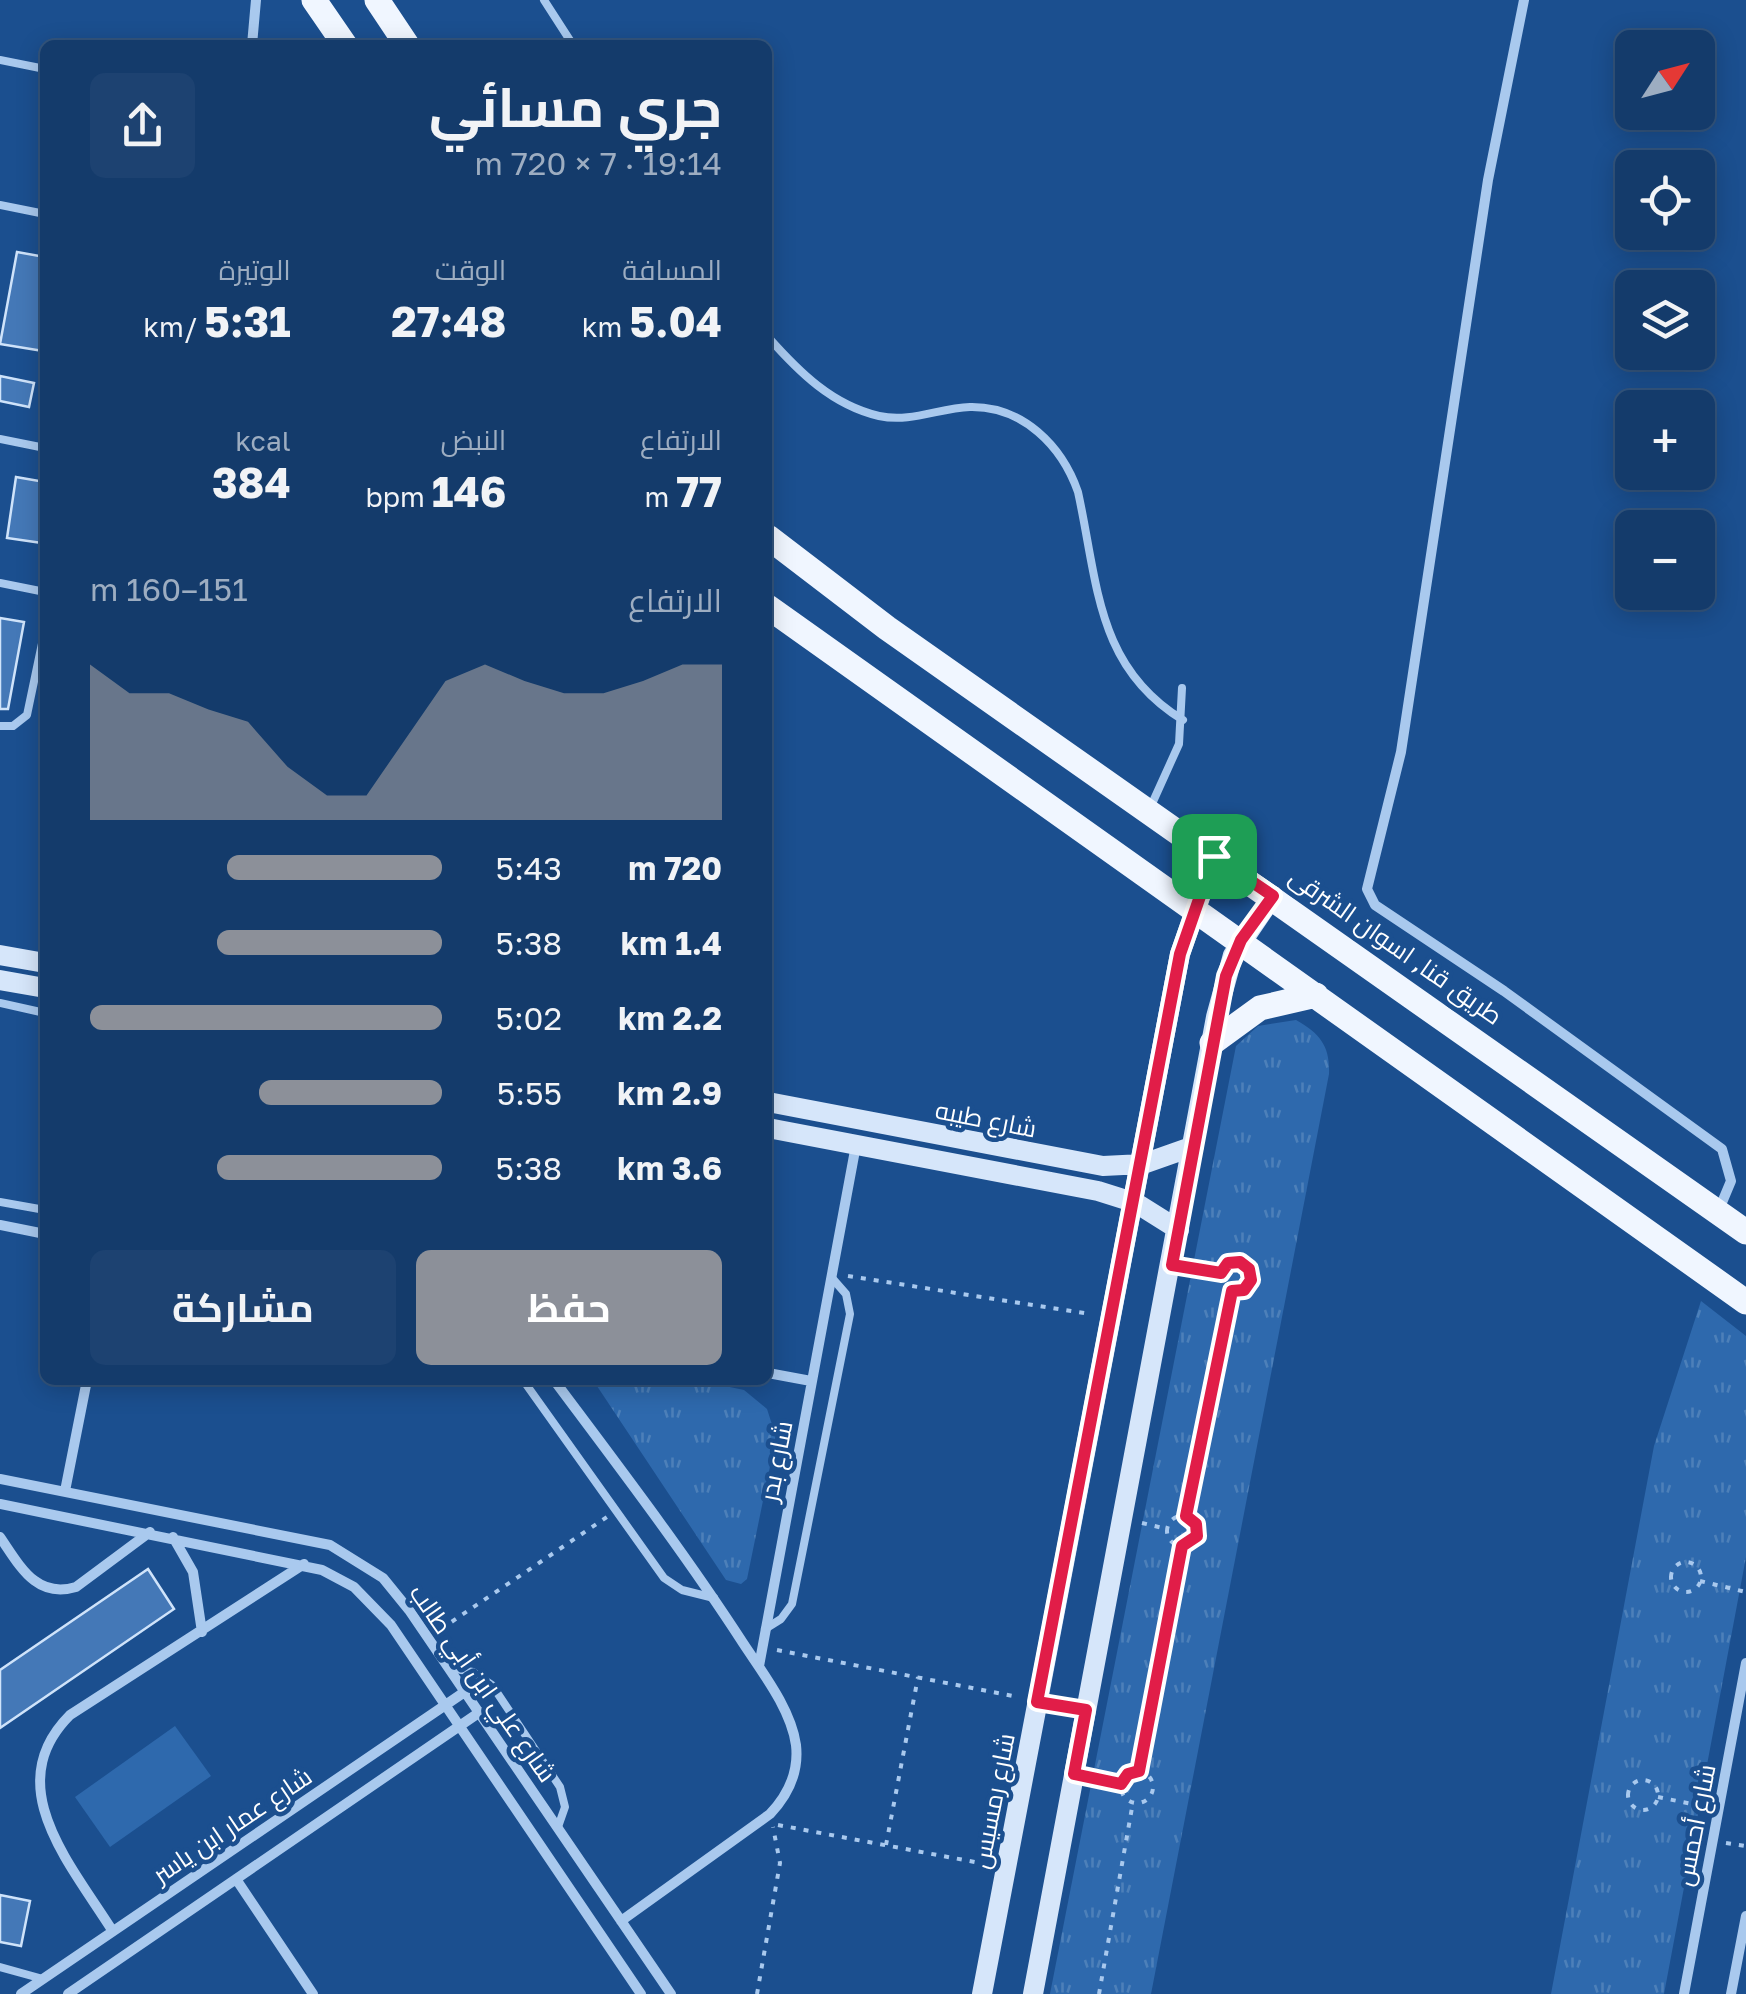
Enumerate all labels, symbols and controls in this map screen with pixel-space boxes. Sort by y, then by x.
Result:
north arrow [1615,30,1715,130]
map controls [1615,30,1715,610]
button: share [90,73,195,178]
text: جري مسائي [429,73,722,139]
text: 19:14 · 7 × 720 m [475,144,722,182]
button: locate [1615,150,1715,250]
text: الوتيرة [219,253,291,286]
text: الوقت [435,253,506,286]
text: المسافة [622,253,722,286]
button: layers [1615,270,1715,370]
text: 5:31 [204,296,291,346]
text: 27:48 [391,296,506,346]
text: 5.04 [629,296,722,346]
text: /km [143,310,204,343]
text: km [582,310,629,343]
button: + [1615,390,1715,490]
text: النبض [440,423,506,456]
text: الارتفاع [640,423,722,456]
text: kcal [235,424,291,457]
text: 384 [212,457,291,507]
text: 146 [432,466,506,516]
text: 77 [676,466,722,516]
text: bpm [366,480,432,513]
text: m [644,480,676,513]
button: − [1615,510,1715,610]
text: 151–160 m [90,570,248,608]
text: الارتفاع [628,581,722,619]
pin [1172,814,1257,899]
icon: arrive [1187,829,1242,884]
text: 5:43 [496,849,562,887]
text: 720 m [628,849,722,887]
street label: طريق قنا, اسوان الشرقى [1283,860,1509,1032]
text: 5:38 [496,924,562,962]
text: 1.4 km [621,924,722,962]
text: 5:02 [495,999,562,1037]
text: 2.2 km [618,999,722,1037]
text: 5:55 [497,1074,562,1112]
text: 2.9 km [617,1074,722,1112]
street label: شارع طيبه [932,1094,1039,1145]
text: 5:38 [496,1149,562,1187]
text: 3.6 km [617,1149,722,1187]
button: مشاركة [90,1250,396,1365]
button: حفظ [416,1250,722,1365]
street label: شارع بدر [752,1418,800,1506]
street label: شارع علي ابن أبي طالب [399,1578,563,1790]
street label: شارع رمسيس [964,1731,1023,1872]
street label: شارع عمار ابن ياسر [145,1760,318,1892]
street label: شارع أحمس [1668,1761,1723,1889]

